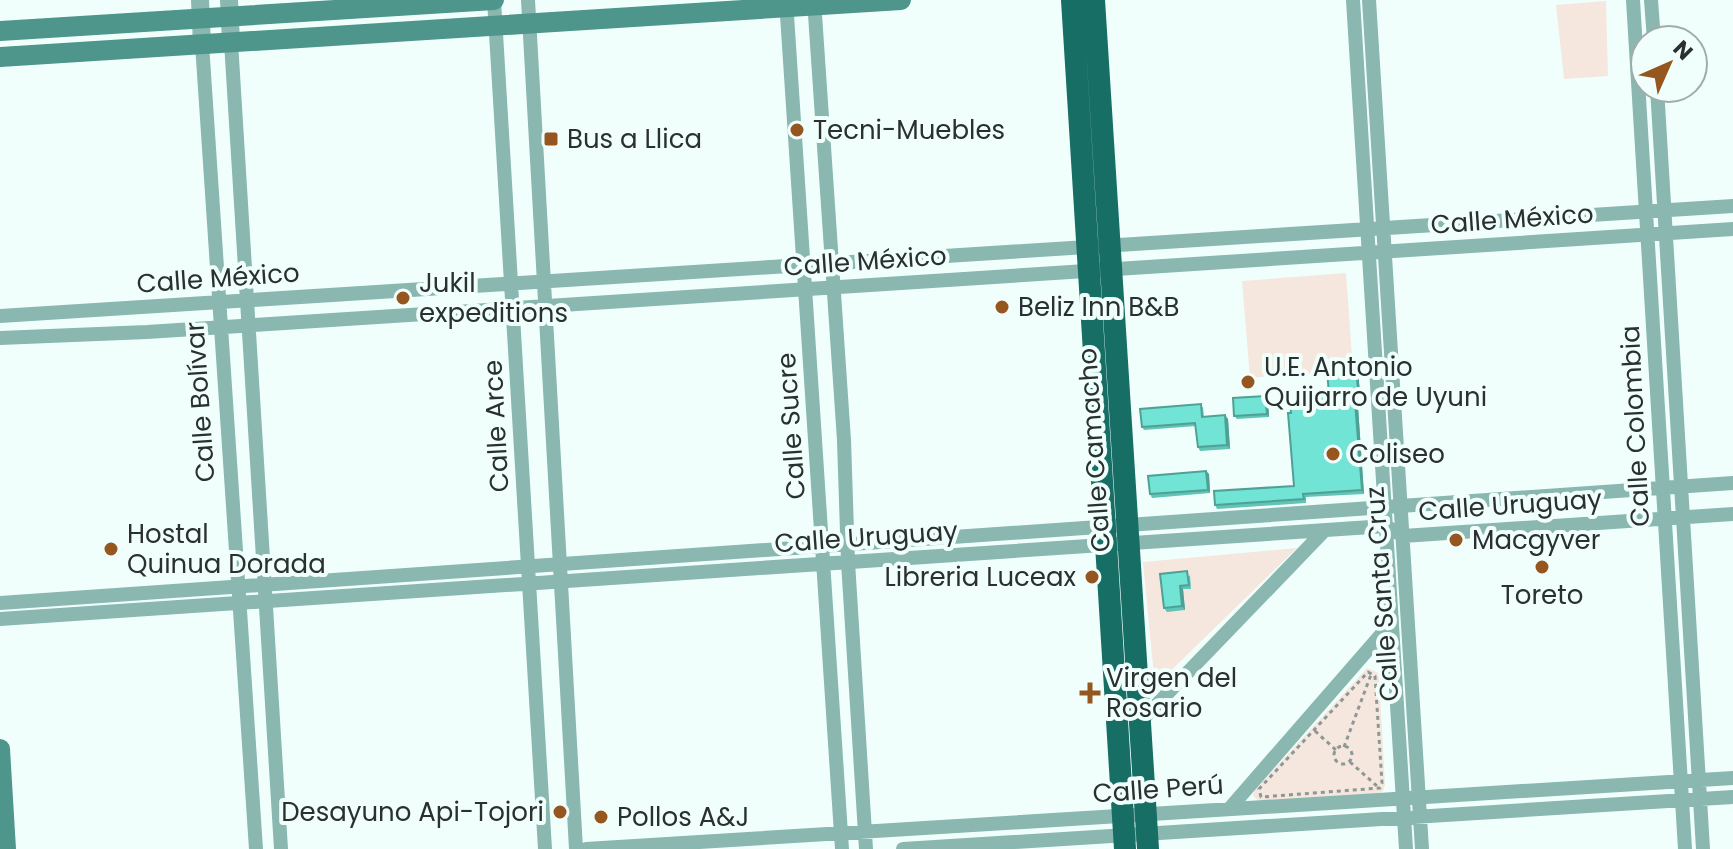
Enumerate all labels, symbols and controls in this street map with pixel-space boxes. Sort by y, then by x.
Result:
north arrow [1629,24,1709,104]
text: N [1666,33,1700,67]
place label: Tecni-Muebles [813,112,1005,148]
place label: Bus a Llica [567,121,702,157]
marker: Tecni-Muebles [788,121,806,139]
marker: Bus a Llica [542,130,560,148]
street label: Calle México [1429,195,1595,243]
street label: Calle México [782,237,948,285]
street label: Calle México [135,254,301,302]
place label: Jukil expeditions [419,265,568,331]
marker: Jukil expeditions [394,289,412,307]
place label: Beliz Inn B&B [1018,289,1179,325]
marker: Beliz Inn B&B [993,298,1011,316]
street label: Calle Bolívar [176,321,224,483]
street label: Calle Colombia [1612,324,1658,528]
street label: Calle Camacho [1069,347,1119,553]
place label: U.E. Antonio Quijarro de Uyuni [1264,349,1487,415]
street label: Calle Sucre [768,351,814,501]
street label: Calle Arce [475,359,517,493]
marker: U.E. Antonio Quijarro de Uyuni [1239,373,1257,391]
place label: Coliseo [1349,436,1445,472]
marker: Coliseo [1324,445,1342,463]
street label: Calle Uruguay [1417,481,1603,529]
street label: Calle Santa Cruz [1357,485,1407,703]
street label: Calle Uruguay [773,513,959,561]
place label: Hostal Quinua Dorada [127,516,326,582]
place label: Macgyver [1472,522,1600,558]
marker: Macgyver [1447,531,1465,549]
marker: Hostal Quinua Dorada [102,540,120,558]
marker: Toreto [1533,558,1551,576]
place label: Libreria Luceax [885,559,1077,595]
marker: Libreria Luceax [1083,568,1101,586]
place label: Toreto [1501,577,1583,613]
place label: Virgen del Rosario [1106,660,1237,726]
marker: Virgen del Rosario [1081,684,1099,702]
street label: Calle Perú [1091,766,1225,812]
place label: Desayuno Api-Tojori [281,794,544,830]
place label: Pollos A&J [617,799,749,835]
marker: Desayuno Api-Tojori [551,803,569,821]
marker: Pollos A&J [592,808,610,826]

